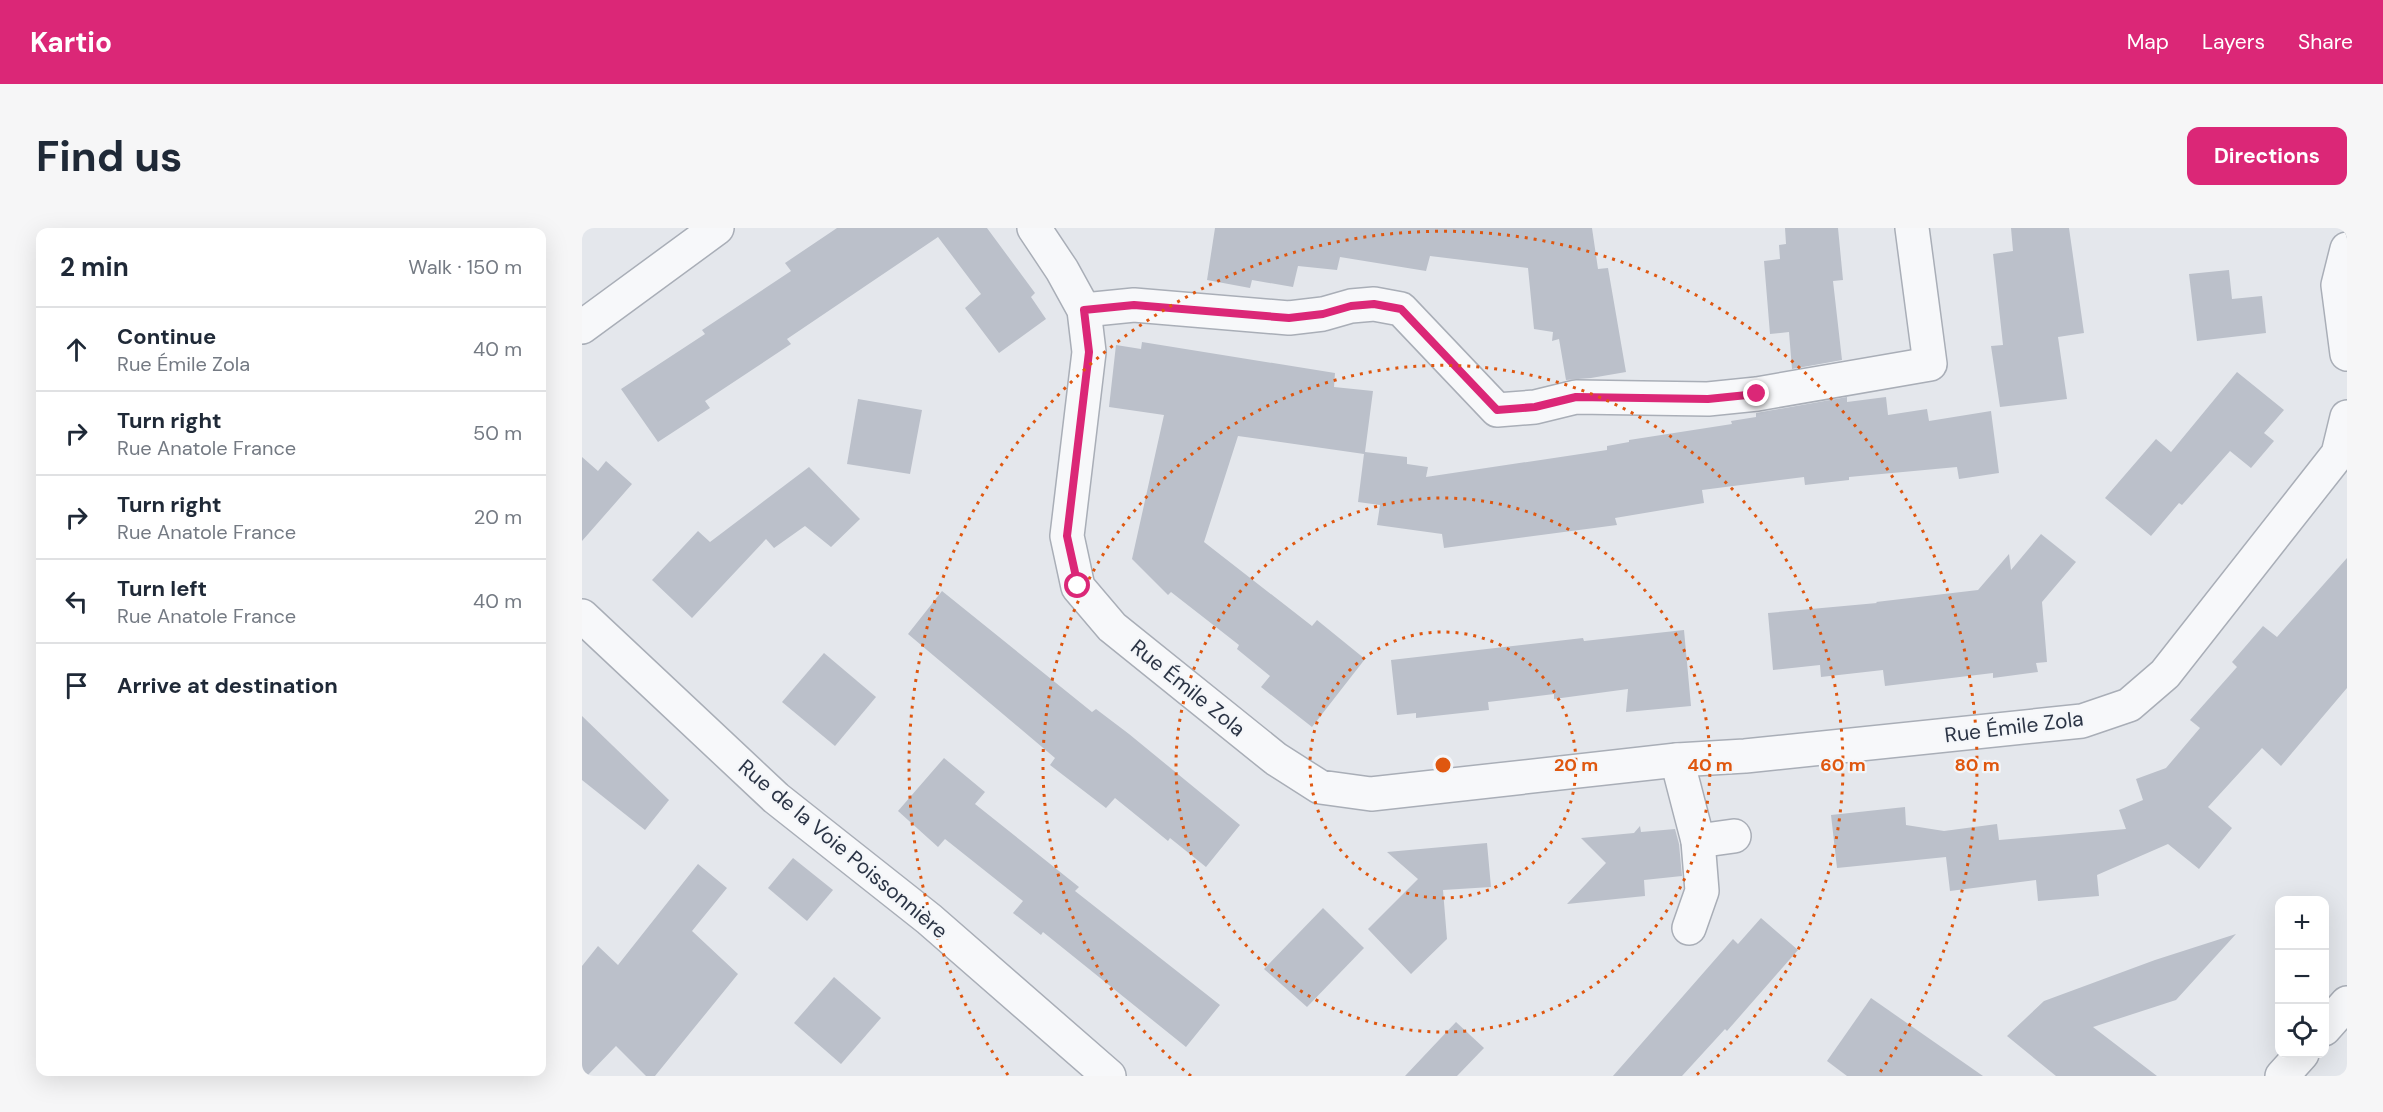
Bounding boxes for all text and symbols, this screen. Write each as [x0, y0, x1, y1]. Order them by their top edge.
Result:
text: Kartio [30, 24, 112, 61]
text: Map [2127, 28, 2169, 56]
text: Layers [2202, 28, 2265, 56]
text: Share [2298, 28, 2353, 56]
button: Directions [2187, 127, 2347, 185]
text: Find us [36, 129, 182, 184]
text: 2 min [60, 250, 129, 284]
text: Walk · 150 m [408, 254, 522, 280]
text: Continue [117, 322, 216, 351]
icon: ahead [60, 333, 93, 366]
text: 40 m [473, 336, 522, 362]
text: Rue Émile Zola [117, 351, 250, 377]
route end [1743, 380, 1769, 406]
text: Turn right [117, 406, 222, 435]
icon: right [60, 417, 93, 450]
text: 50 m [473, 420, 522, 446]
text: Rue Anatole France [117, 435, 296, 461]
text: Turn right [117, 490, 222, 519]
icon: right [60, 501, 93, 534]
text: 20 m [474, 504, 522, 530]
text: Rue Anatole France [117, 519, 296, 545]
route start [1064, 572, 1090, 598]
text: Turn left [117, 574, 207, 603]
icon: left [60, 585, 93, 618]
text: 40 m [473, 588, 522, 614]
text: Rue Anatole France [117, 603, 296, 629]
street label: Rue Émile Zola [1125, 633, 1251, 743]
icon: arrive [60, 669, 93, 702]
text: Arrive at destination [117, 671, 338, 700]
street label: Rue Émile Zola [1943, 705, 2085, 749]
street label: Rue de la Voie Poissonnière [732, 753, 954, 945]
text: 20 m [1554, 753, 1598, 777]
text: 40 m [1687, 753, 1733, 777]
text: 60 m [1820, 753, 1866, 777]
text: 80 m [1954, 753, 2000, 777]
centre of rings [1433, 755, 1453, 775]
map controls [2275, 896, 2329, 1058]
button: + [2275, 896, 2329, 950]
button: − [2275, 950, 2329, 1004]
button: locate [2275, 1004, 2329, 1058]

